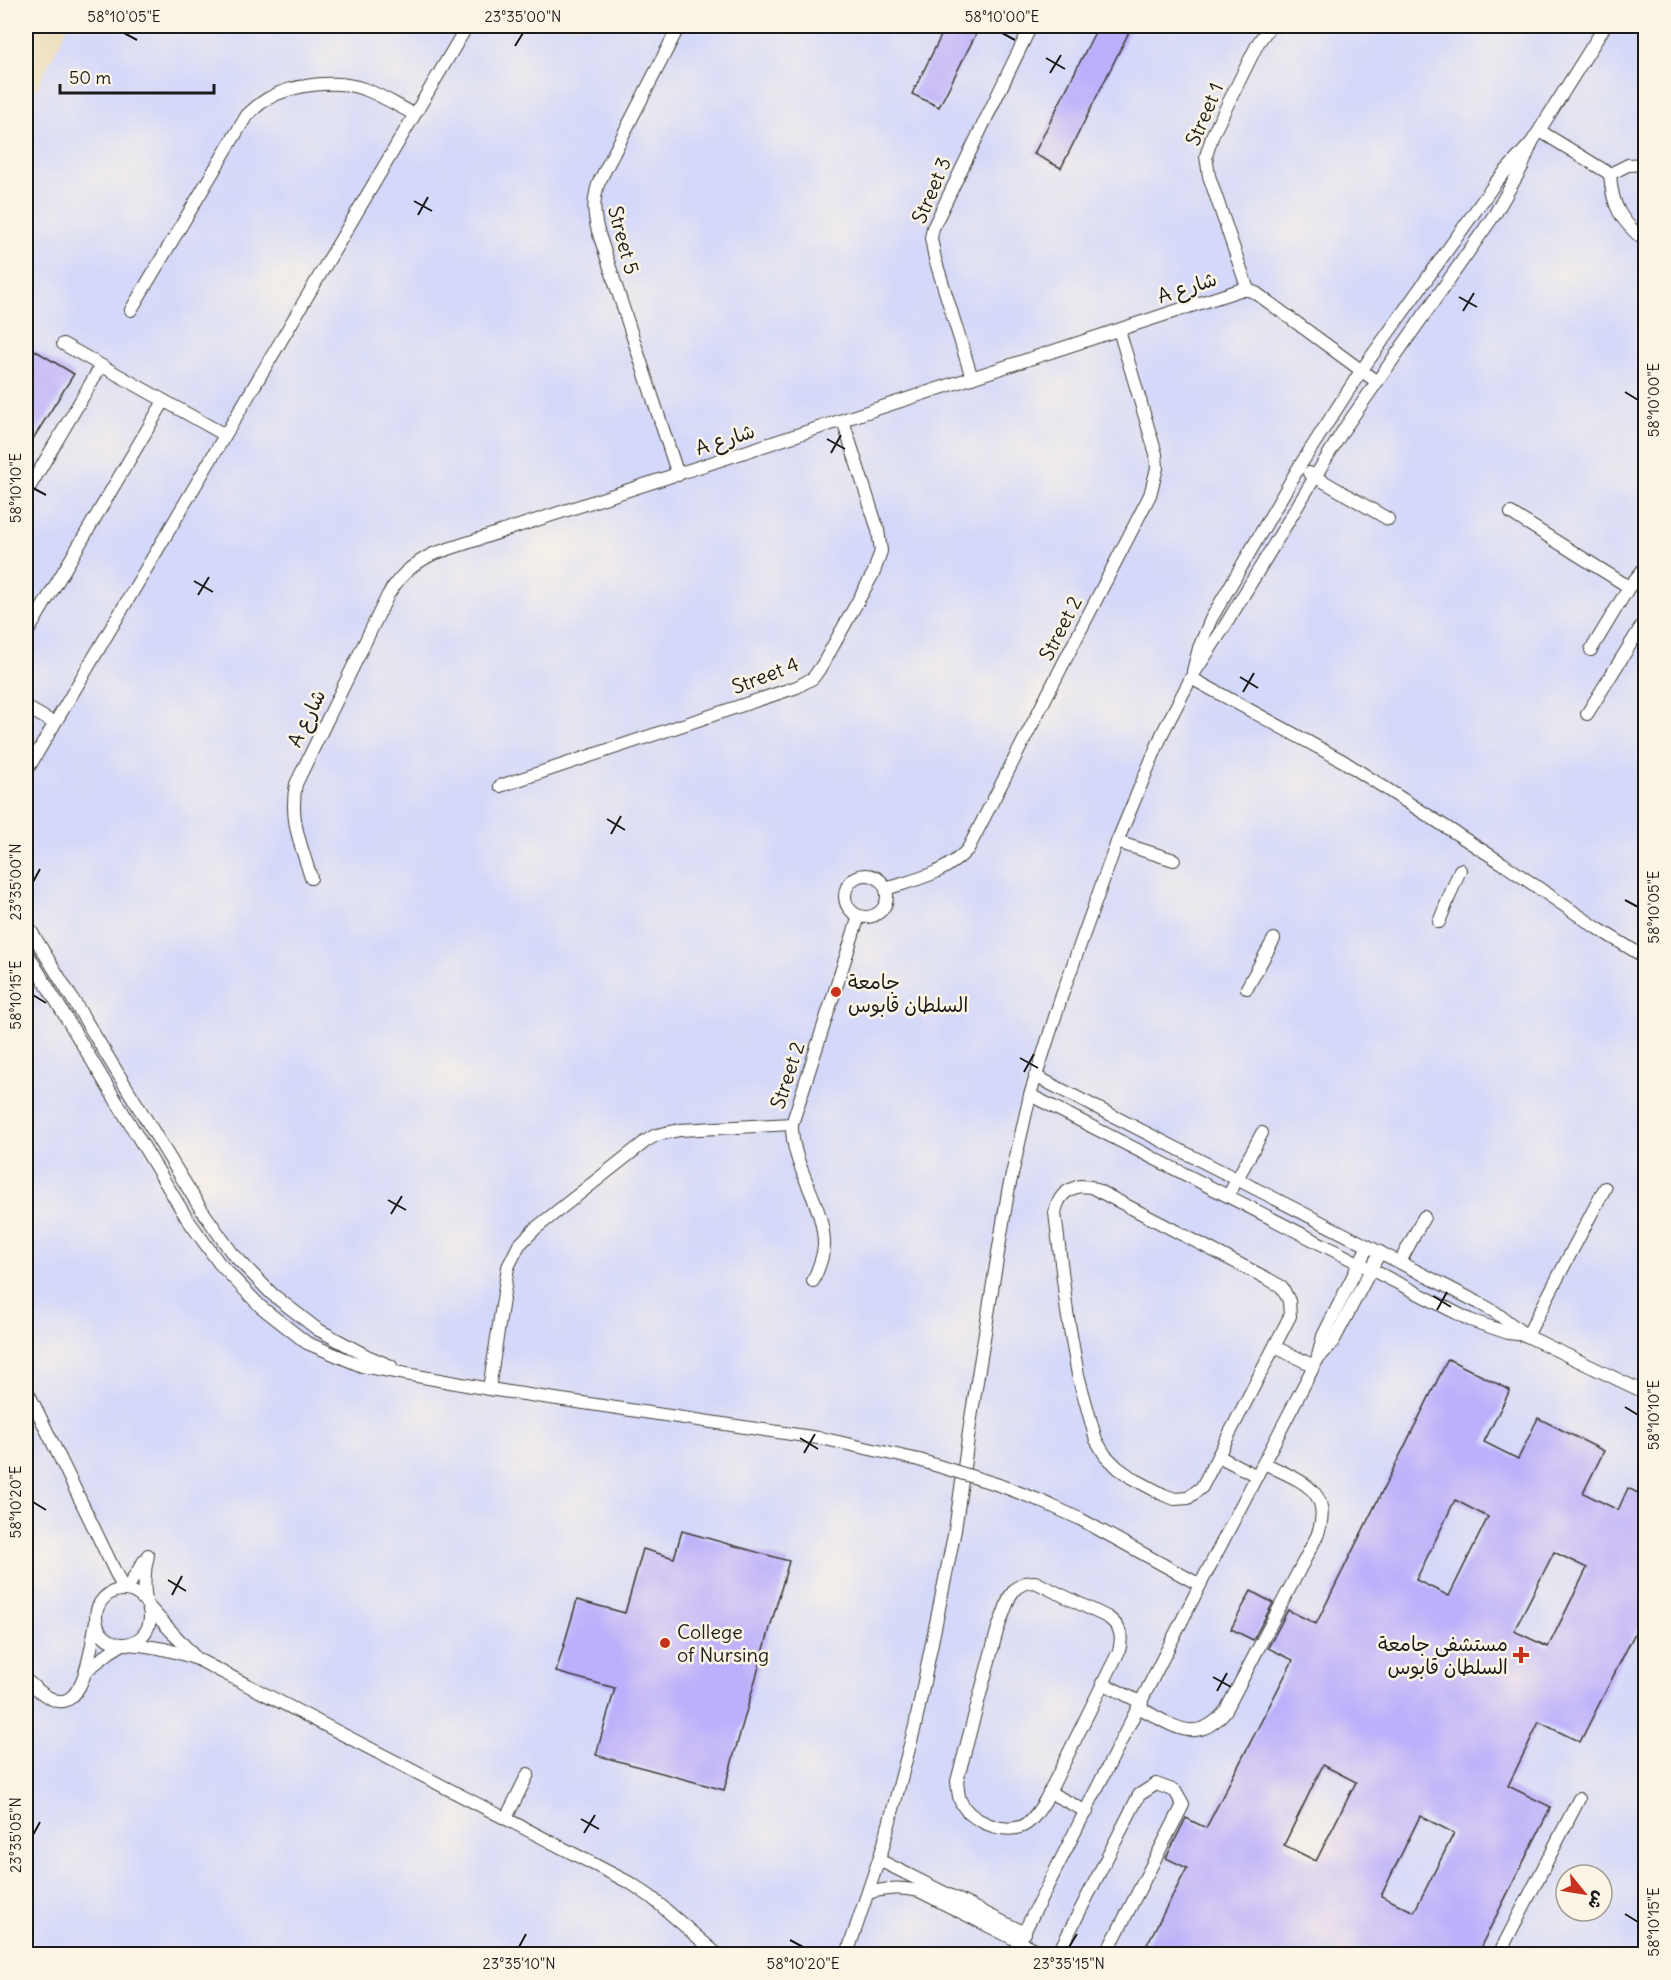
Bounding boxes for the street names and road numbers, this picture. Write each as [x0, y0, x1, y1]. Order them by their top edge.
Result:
street label: Street 1 [1180, 79, 1228, 149]
street label: Street 3 [906, 153, 956, 227]
street label: Street 5 [603, 203, 645, 277]
street label: A شارع [1154, 266, 1220, 310]
street label: A شارع [692, 418, 758, 462]
street label: Street 2 [1033, 592, 1087, 664]
street label: Street 4 [728, 651, 802, 699]
street label: A شارع [281, 685, 332, 752]
street label: Street 2 [764, 1038, 810, 1112]

